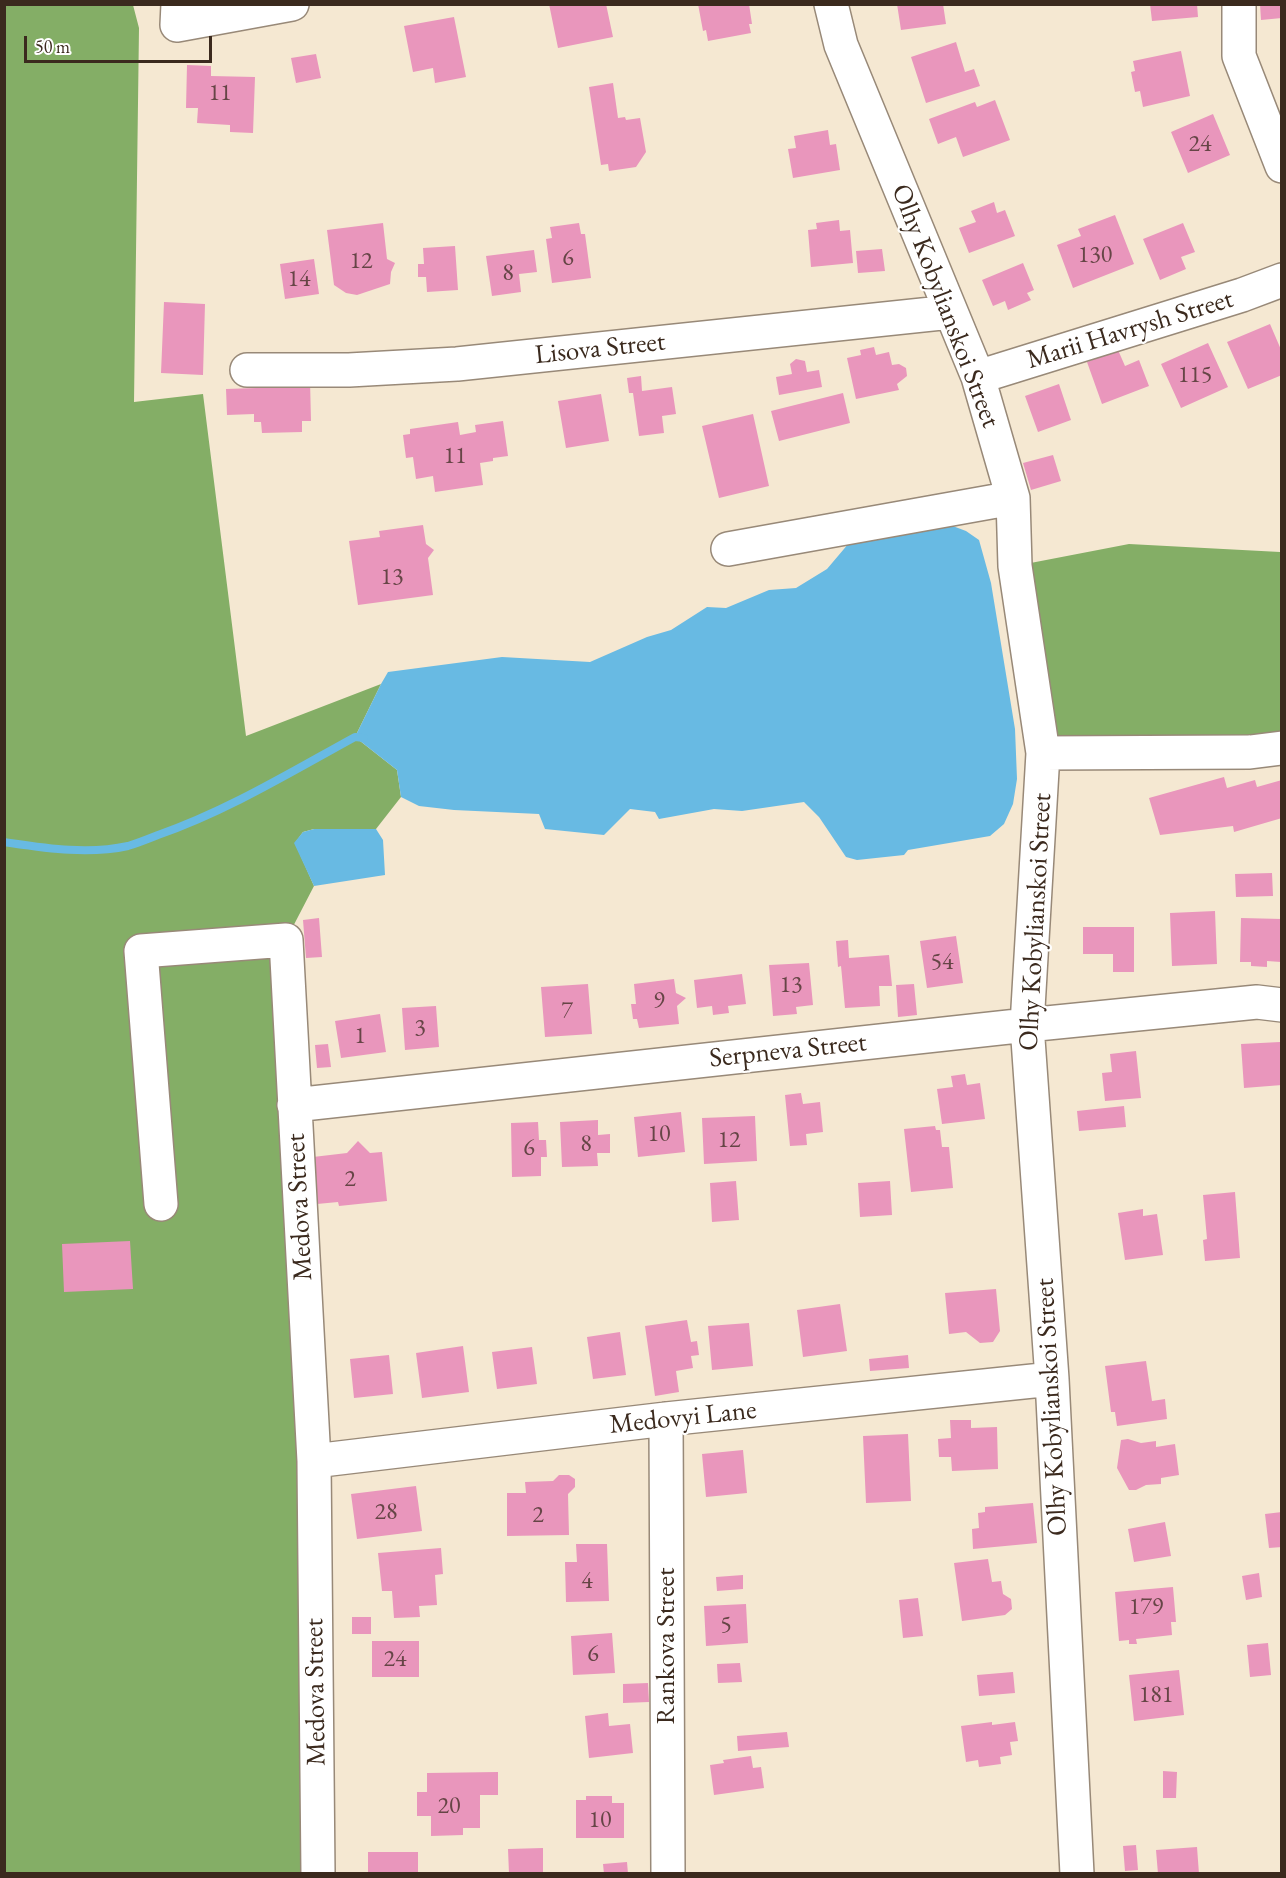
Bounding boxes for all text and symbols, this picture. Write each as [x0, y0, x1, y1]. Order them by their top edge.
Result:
scale bar [27, 24, 214, 62]
text: 50 m [35, 35, 70, 58]
house number: 11 [208, 79, 232, 107]
house number: 24 [1188, 130, 1212, 158]
street label: Olhy Kobylianskoi Street [884, 180, 1006, 432]
house number: 130 [1078, 241, 1112, 269]
house number: 6 [562, 244, 574, 272]
house number: 12 [349, 247, 373, 275]
house number: 8 [502, 259, 514, 287]
house number: 14 [287, 265, 311, 293]
street label: Marii Havrysh Street [1023, 283, 1237, 377]
street label: Lisova Street [533, 326, 667, 372]
house number: 115 [1178, 361, 1212, 389]
house number: 11 [443, 442, 467, 470]
house number: 13 [380, 563, 404, 591]
street label: Olhy Kobylianskoi Street [1013, 792, 1059, 1052]
house number: 54 [930, 948, 954, 976]
house number: 13 [779, 971, 803, 999]
house number: 9 [653, 987, 665, 1015]
house number: 7 [561, 997, 573, 1025]
house number: 3 [414, 1014, 426, 1042]
house number: 1 [354, 1022, 366, 1050]
street label: Serpneva Street [708, 1027, 868, 1075]
house number: 10 [647, 1120, 671, 1148]
house number: 12 [717, 1126, 741, 1154]
house number: 8 [580, 1130, 592, 1158]
street label: Medova Street [280, 1132, 320, 1282]
house number: 6 [523, 1134, 535, 1162]
house number: 2 [344, 1165, 356, 1193]
street label: Olhy Kobylianskoi Street [1029, 1277, 1075, 1537]
street label: Medovyi Lane [608, 1394, 758, 1442]
house number: 28 [374, 1498, 398, 1526]
house number: 2 [532, 1501, 544, 1529]
house number: 4 [581, 1567, 593, 1595]
street label: Rankova Street [651, 1568, 683, 1724]
house number: 179 [1129, 1593, 1163, 1621]
house number: 5 [720, 1611, 732, 1639]
street label: Medova Street [299, 1618, 333, 1766]
house number: 6 [587, 1640, 599, 1668]
house number: 24 [383, 1645, 407, 1673]
house number: 181 [1139, 1681, 1173, 1709]
house number: 20 [437, 1792, 461, 1820]
house number: 10 [588, 1806, 612, 1834]

